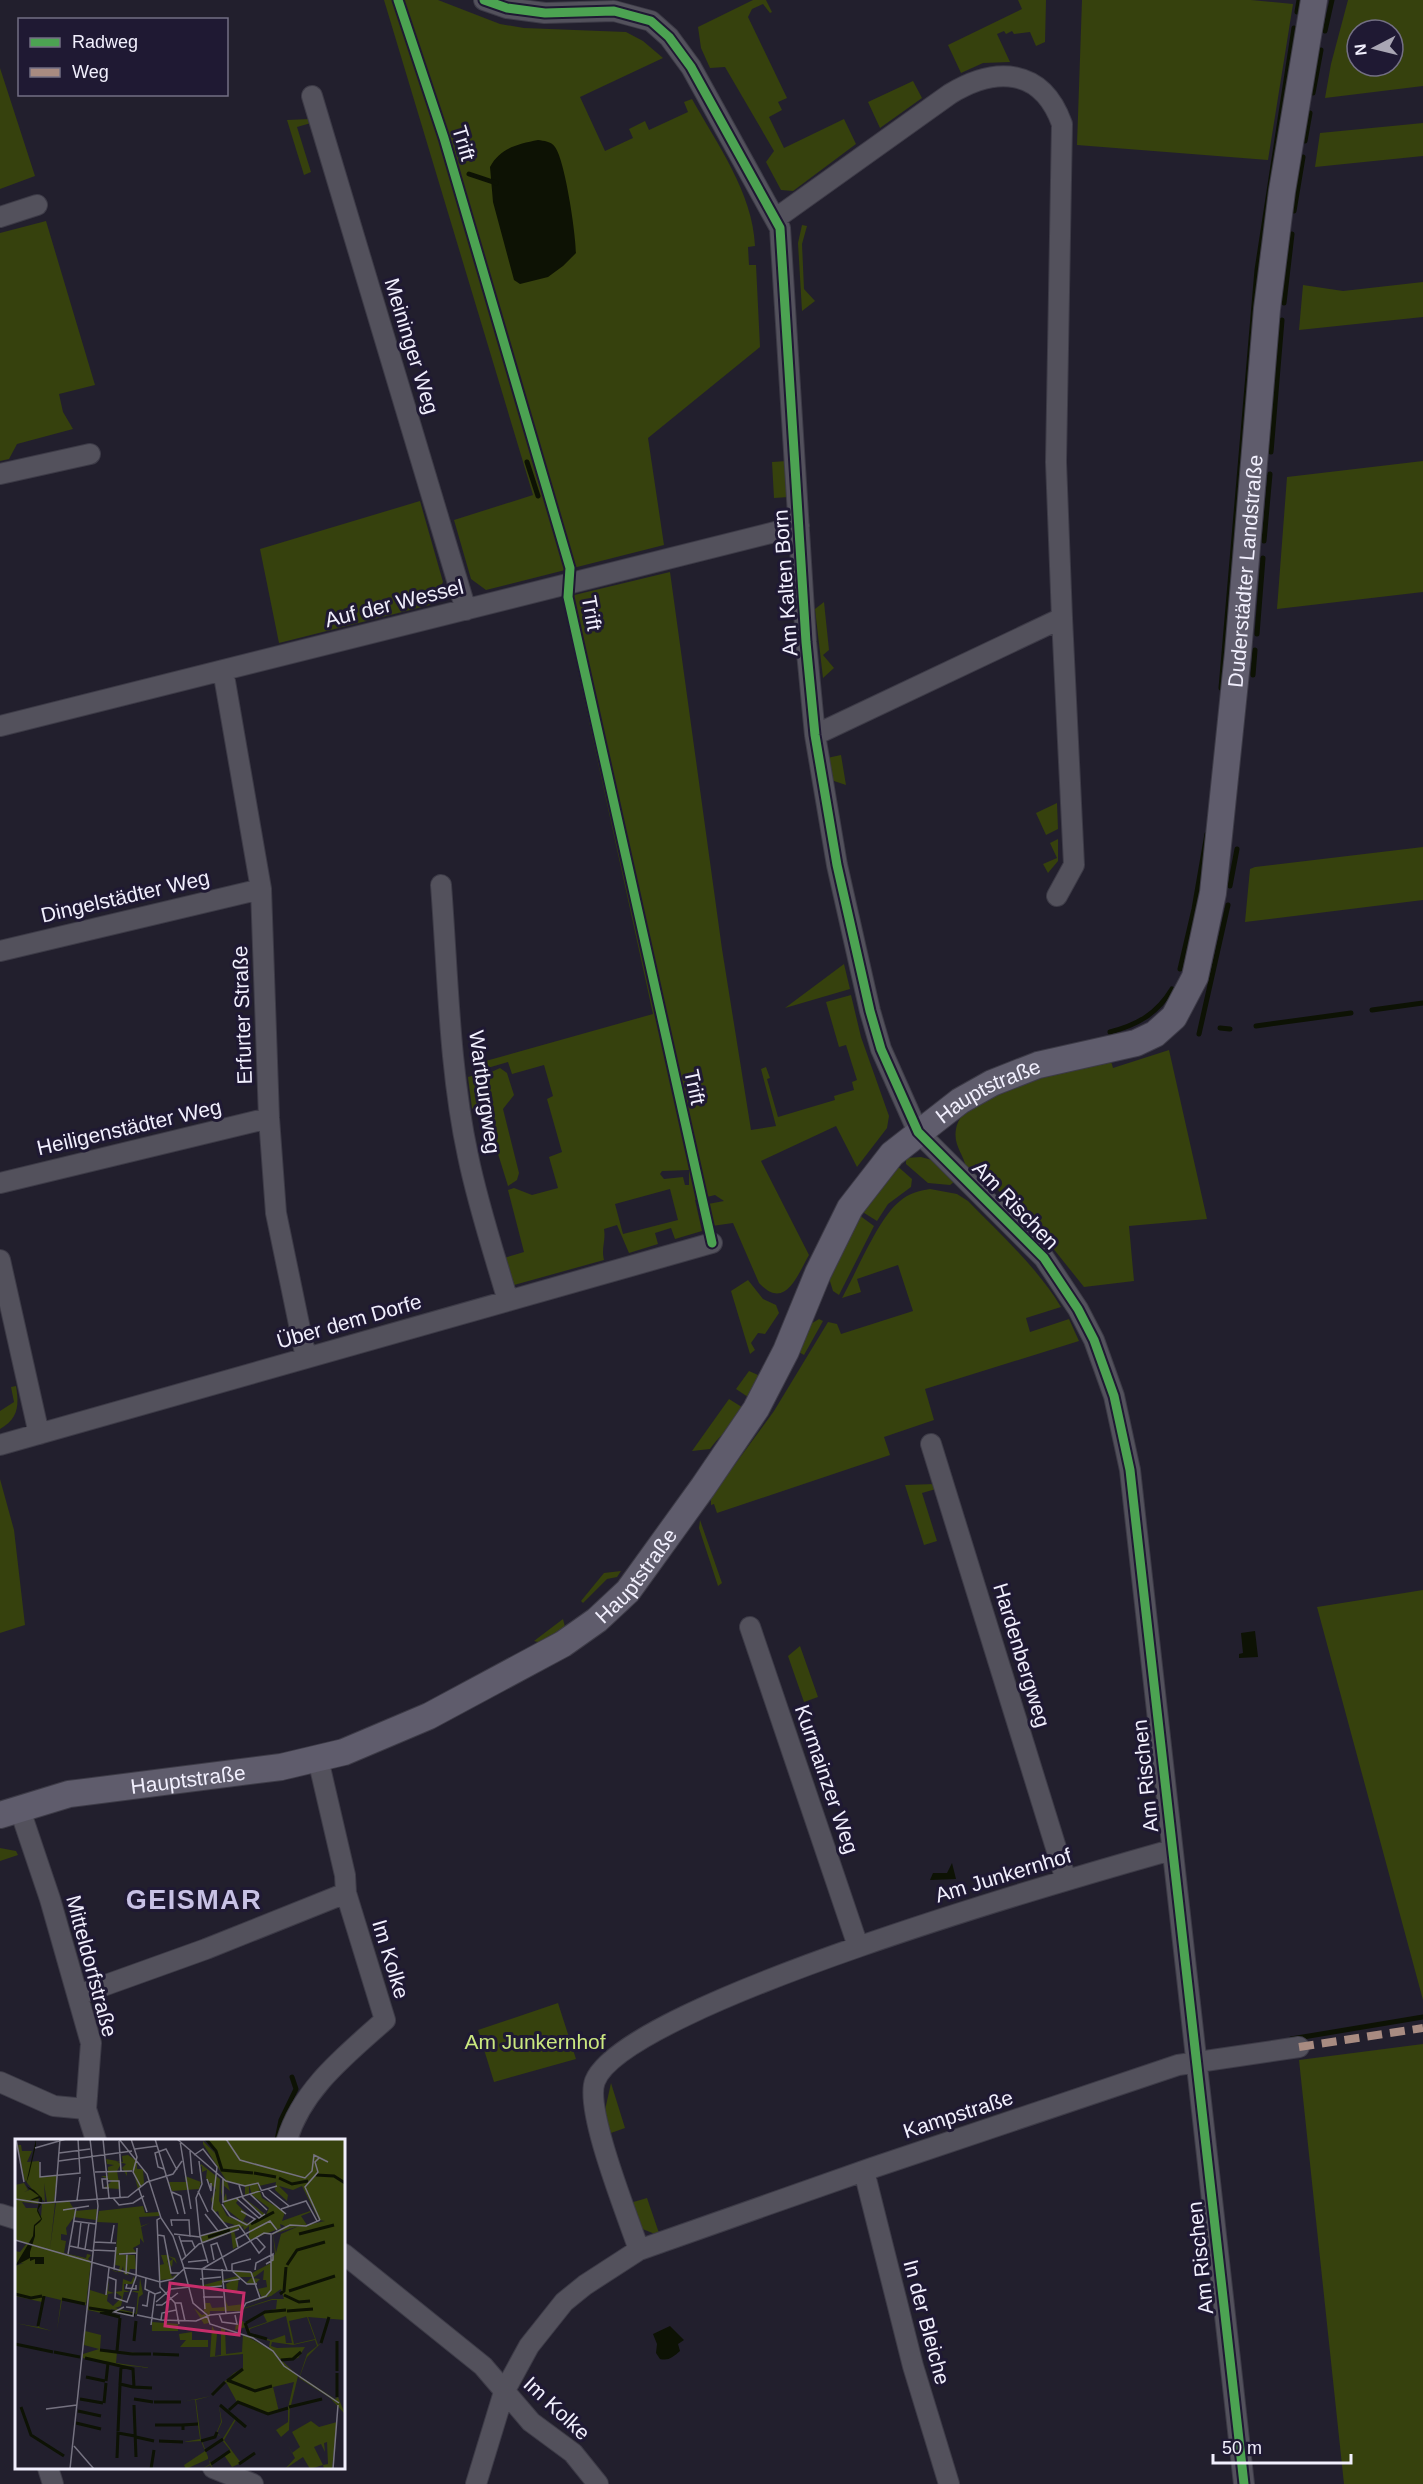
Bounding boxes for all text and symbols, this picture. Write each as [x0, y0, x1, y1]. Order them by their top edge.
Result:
legend [18, 18, 228, 96]
north arrow [1345, 18, 1405, 78]
text: Radweg [72, 32, 138, 52]
text: N [1351, 43, 1370, 57]
text: Weg [72, 62, 109, 82]
street label: Trift [448, 123, 480, 163]
street label: Meininger Weg [380, 275, 444, 417]
street label: Duderstädter Landstraße [1223, 454, 1266, 689]
street label: Am Kalten Born [768, 509, 802, 657]
street label: Auf der Wessel [322, 575, 466, 631]
street label: Trift [578, 594, 606, 633]
street label: Dingelstädter Weg [38, 865, 212, 927]
street label: Erfurter Straße [228, 945, 256, 1085]
street label: Wartburgweg [465, 1029, 505, 1155]
street label: Hauptstraße [931, 1054, 1043, 1127]
street label: Trift [680, 1067, 710, 1107]
street label: Heiligenstädter Weg [34, 1095, 224, 1159]
street label: Am Rischen [968, 1156, 1064, 1254]
street label: Über dem Dorfe [274, 1289, 424, 1353]
street label: Hauptstraße [590, 1524, 681, 1627]
street label: Hardenbergweg [989, 1580, 1055, 1730]
street label: Kurmainzer Weg [791, 1701, 863, 1857]
street label: Am Rischen [1128, 1719, 1162, 1833]
street label: Hauptstraße [129, 1760, 247, 1798]
street label: Am Junkernhof [932, 1843, 1074, 1907]
district label: GEISMAR [126, 1885, 262, 1915]
street label: Mitteldorfstraße [62, 1893, 122, 2039]
street label: Im Kolke [368, 1917, 414, 2001]
park label: Am Junkernhof [464, 2030, 606, 2053]
street label: Kampstraße [900, 2085, 1016, 2143]
inset map [15, 2139, 345, 2469]
street label: Am Rischen [1183, 2201, 1217, 2315]
street label: In der Bleiche [899, 2257, 955, 2387]
street label: Im Kolke [519, 2372, 595, 2444]
scale bar [1213, 2427, 1351, 2465]
text: 50 m [1222, 2438, 1262, 2458]

